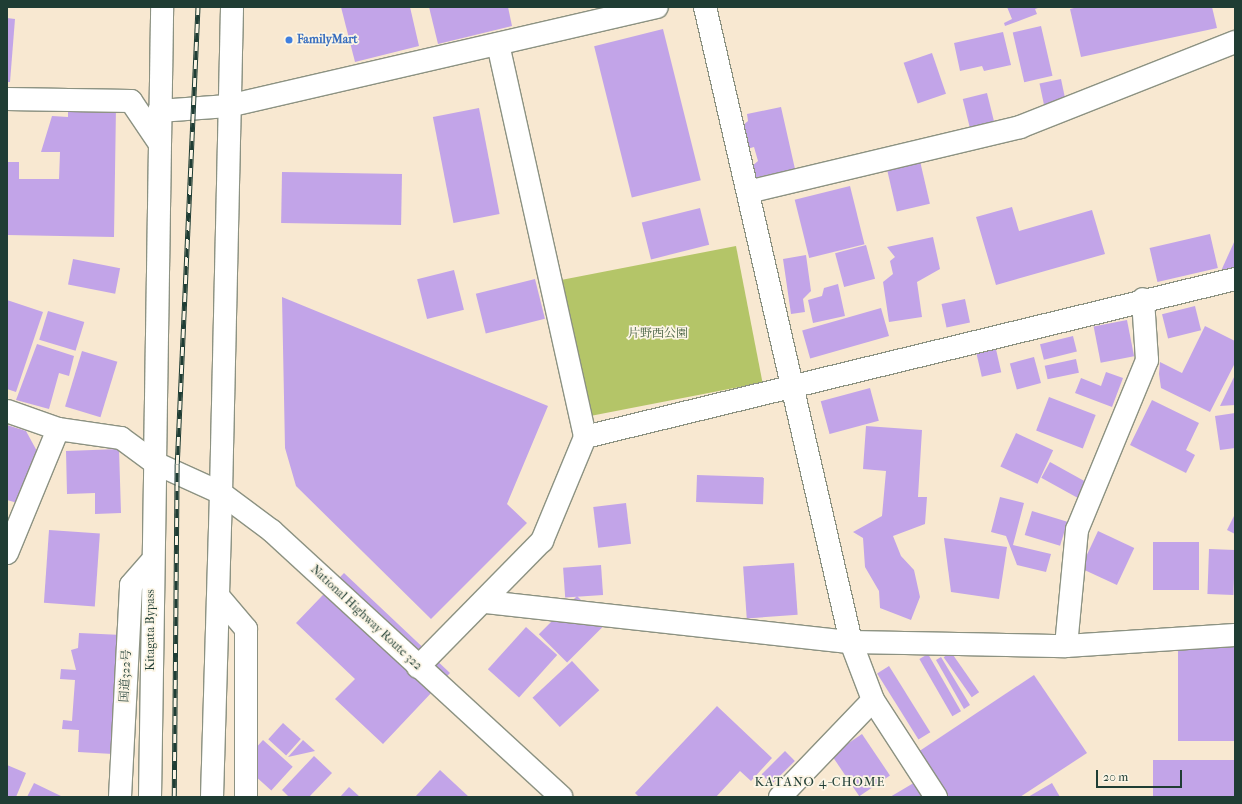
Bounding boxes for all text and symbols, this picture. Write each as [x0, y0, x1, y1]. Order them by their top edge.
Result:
place label: FamilyMart [297, 33, 358, 47]
marker: FamilyMart [284, 35, 294, 45]
park label: 片野西公園 [628, 327, 688, 341]
street label: National Highway Route 322 [307, 563, 425, 673]
street label: Kitagata Bypass [144, 589, 158, 671]
street label: 国道322号 [117, 649, 135, 703]
scale bar [1098, 762, 1184, 788]
text: 20 m [1103, 770, 1128, 784]
district label: KATANO 4-CHOME [754, 774, 886, 790]

